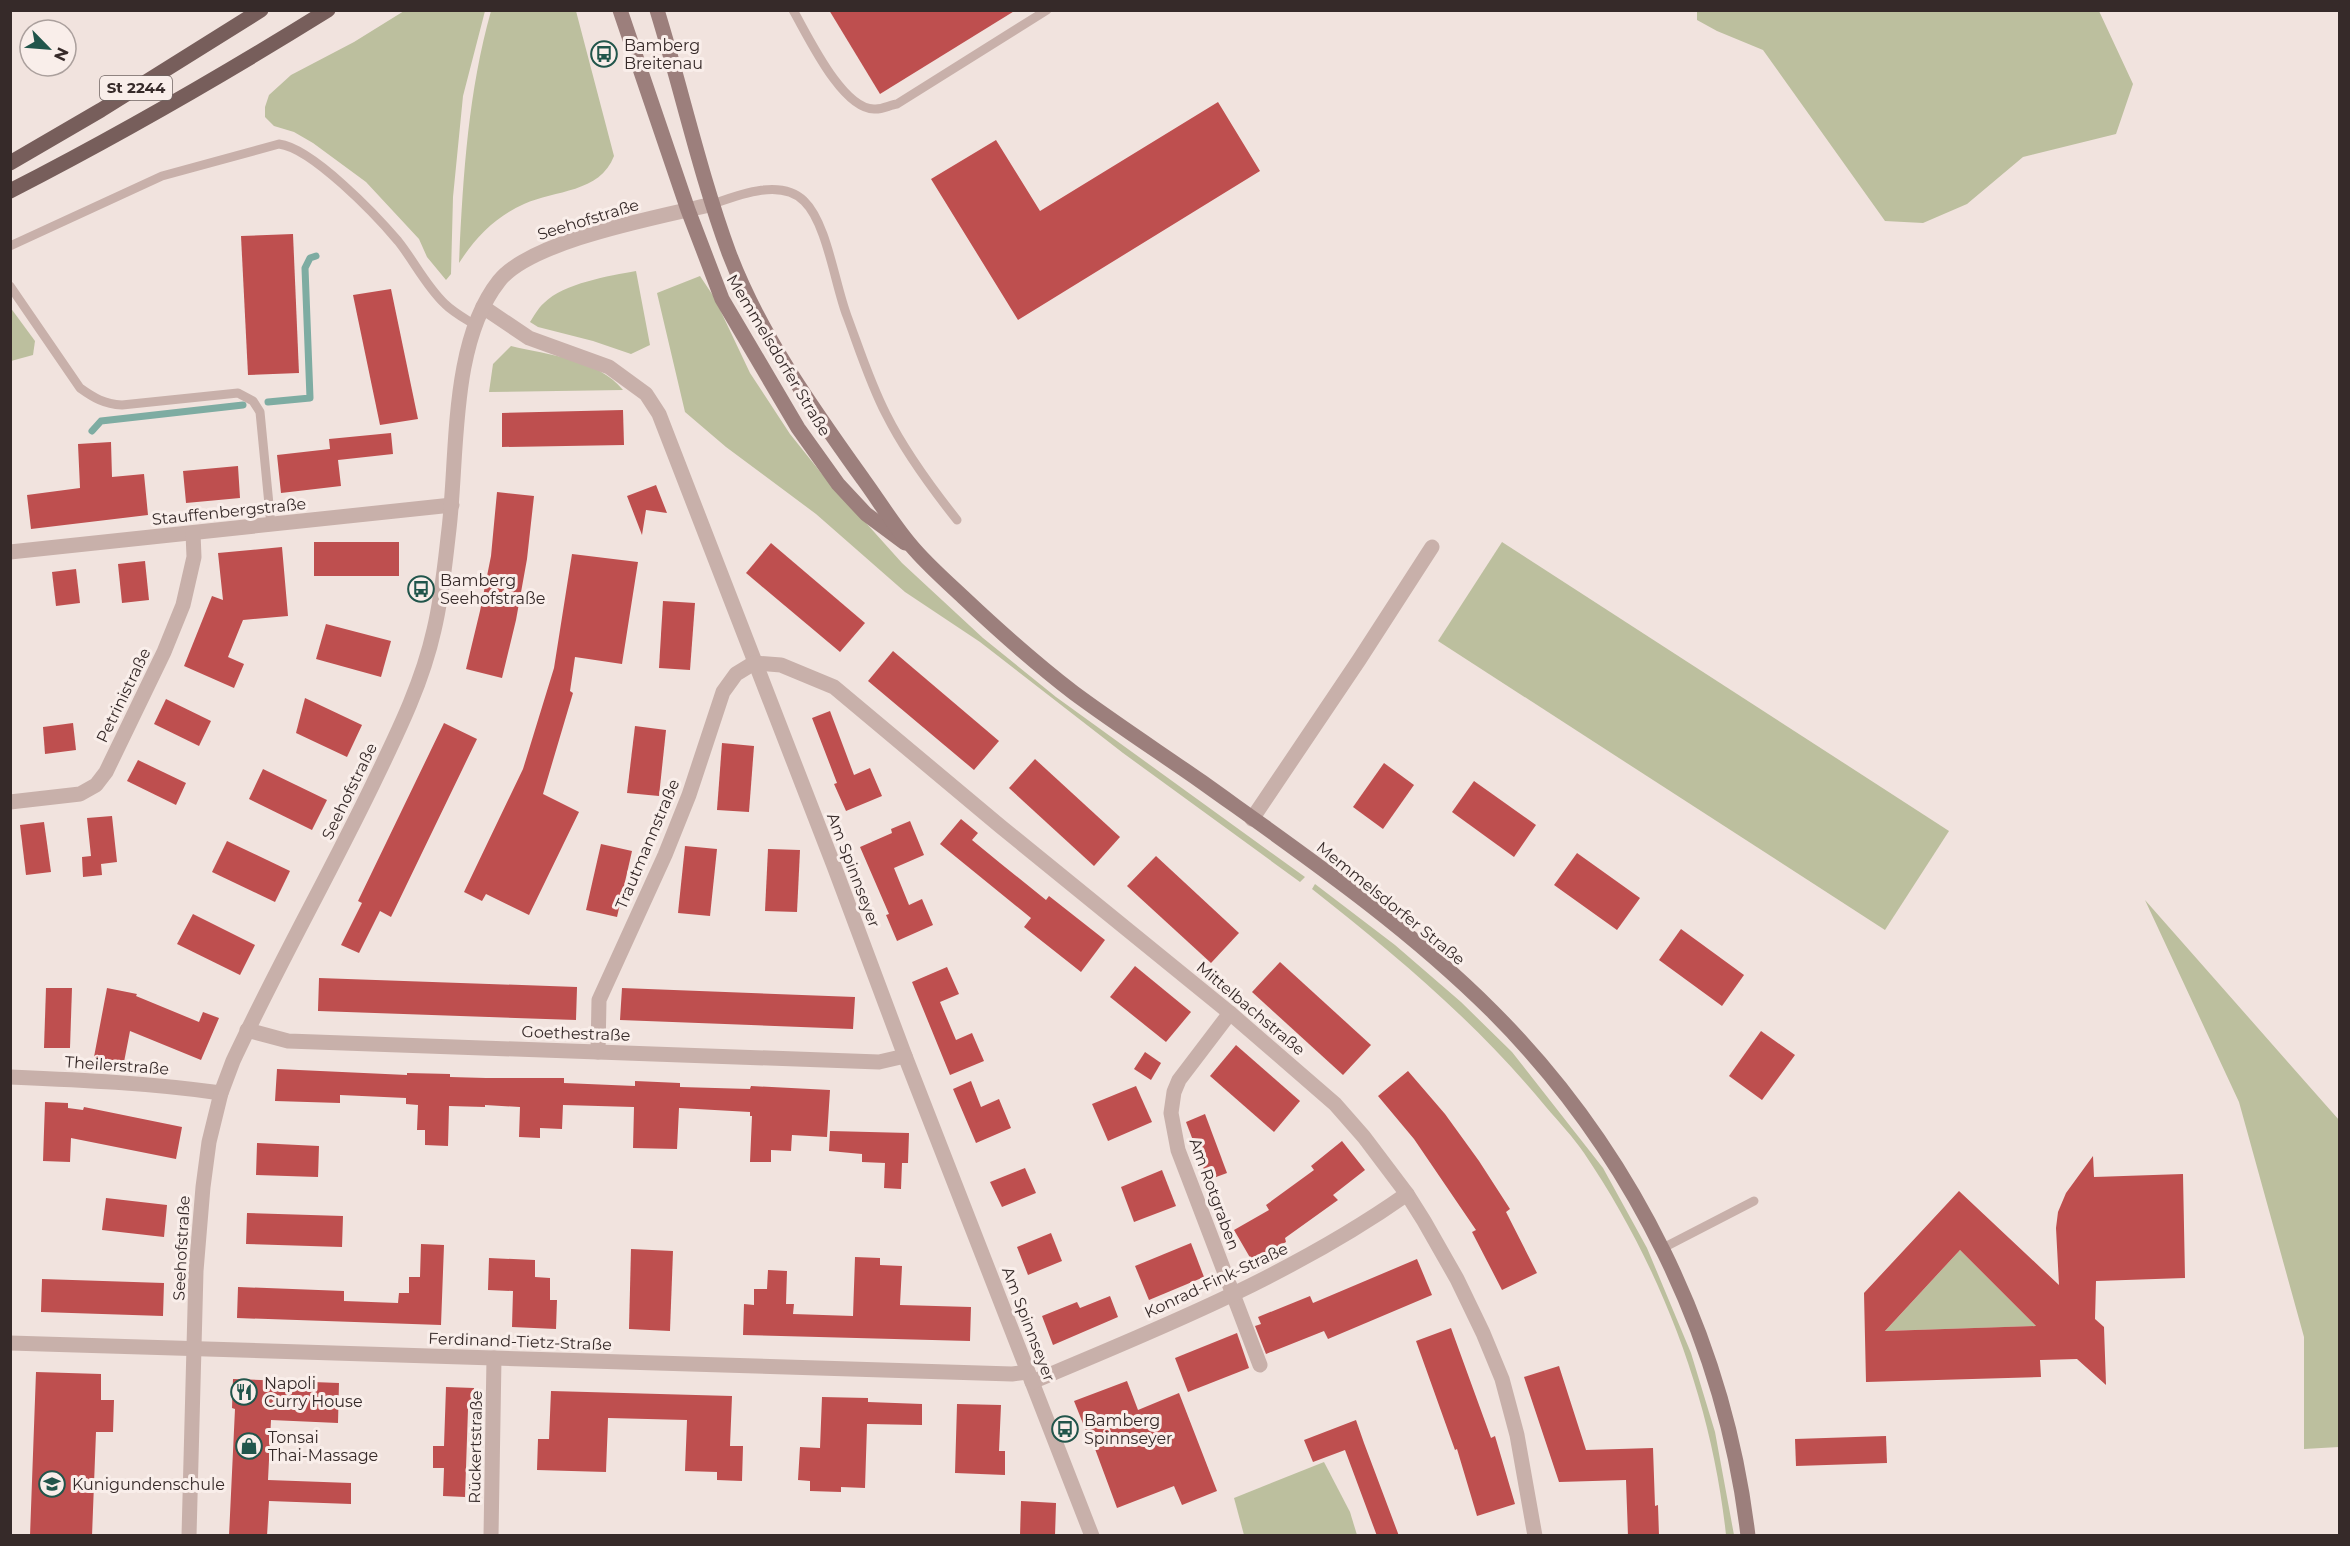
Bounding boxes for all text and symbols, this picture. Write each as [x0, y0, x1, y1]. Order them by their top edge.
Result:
north arrow [18, 18, 78, 78]
place label: Bamberg Breitenau [624, 36, 703, 73]
bus stop icon: Bamberg Breitenau [589, 39, 619, 69]
text: N [50, 44, 72, 64]
road number: St 2244 [100, 76, 172, 100]
street label: Seehofstraße [535, 195, 641, 244]
street label: Memmelsdorfer Straße [723, 271, 834, 440]
street label: Stauffenbergstraße [151, 494, 307, 529]
place label: Bamberg Seehofstraße [440, 571, 545, 608]
bus stop icon: Bamberg Seehofstraße [406, 574, 436, 604]
street label: Petrinistraße [92, 645, 155, 746]
street label: Seehofstraße [318, 740, 381, 843]
street label: Trautmannstraße [611, 776, 683, 912]
street label: Am Spinnseyer [823, 810, 884, 930]
street label: Memmelsdorfer Straße [1313, 838, 1469, 969]
street label: Mittelbachstraße [1193, 957, 1309, 1059]
street label: Goethestraße [521, 1022, 631, 1045]
street label: Theilerstraße [64, 1052, 170, 1079]
street label: Am Rotgraben [1185, 1136, 1244, 1253]
street label: Seehofstraße [169, 1195, 194, 1301]
street label: Konrad-Fink-Straße [1141, 1239, 1291, 1322]
street label: Am Spinnseyer [998, 1264, 1059, 1384]
street label: Ferdinand-Tietz-Straße [428, 1329, 612, 1354]
place label: Napoli Curry House [264, 1374, 363, 1411]
restaurant icon: Napoli Curry House [229, 1377, 259, 1407]
street label: Rückertstraße [465, 1390, 486, 1504]
place label: Bamberg Spinnseyer [1084, 1411, 1173, 1448]
bus stop icon: Bamberg Spinnseyer [1050, 1414, 1080, 1444]
place label: Tonsai Thai-Massage [268, 1428, 378, 1465]
shop icon: Tonsai Thai-Massage [234, 1431, 264, 1461]
school or university icon: Kunigundenschule [37, 1469, 67, 1499]
place label: Kunigundenschule [72, 1475, 225, 1494]

